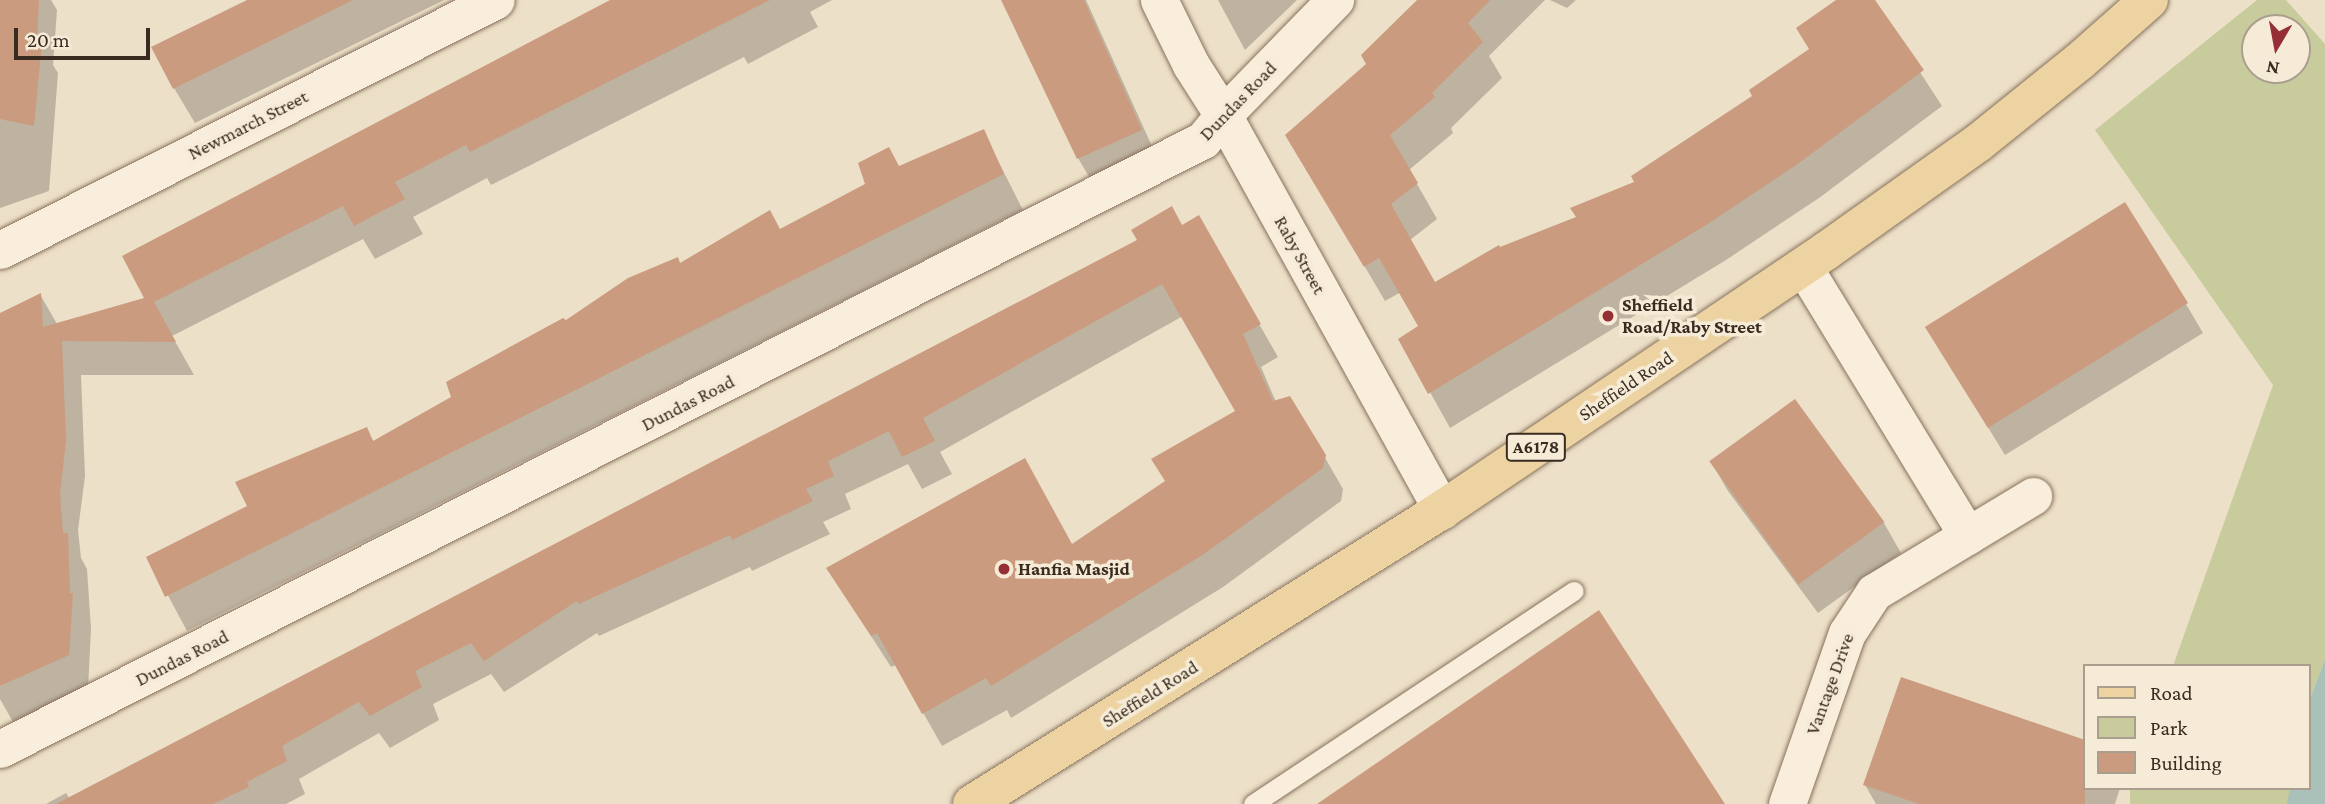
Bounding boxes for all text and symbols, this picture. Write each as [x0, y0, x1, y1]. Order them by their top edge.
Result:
scale bar [18, 14, 154, 58]
north arrow [2241, 14, 2311, 84]
text: 20 m [27, 28, 70, 52]
street label: Dundas Road [1195, 57, 1281, 145]
text: N [2264, 57, 2281, 80]
street label: Newmarch Street [184, 85, 312, 165]
street label: Raby Street [1269, 212, 1331, 298]
place label: Sheffield Road/Raby Street [1622, 294, 1762, 338]
marker: Sheffield Road/Raby Street [1600, 308, 1616, 324]
street label: Sheffield Road [1575, 346, 1677, 426]
street label: Dundas Road [638, 370, 738, 436]
road number: A6178 [1504, 432, 1568, 462]
place label: Hanfia Masjid [1018, 558, 1130, 580]
marker: Hanfia Masjid [996, 561, 1012, 577]
street label: Dundas Road [132, 625, 232, 691]
street label: Vantage Drive [1801, 630, 1859, 738]
street label: Sheffield Road [1098, 656, 1202, 732]
legend [2084, 664, 2311, 790]
text: Road [2150, 681, 2193, 705]
text: Park [2150, 716, 2187, 740]
text: Building [2150, 751, 2222, 775]

